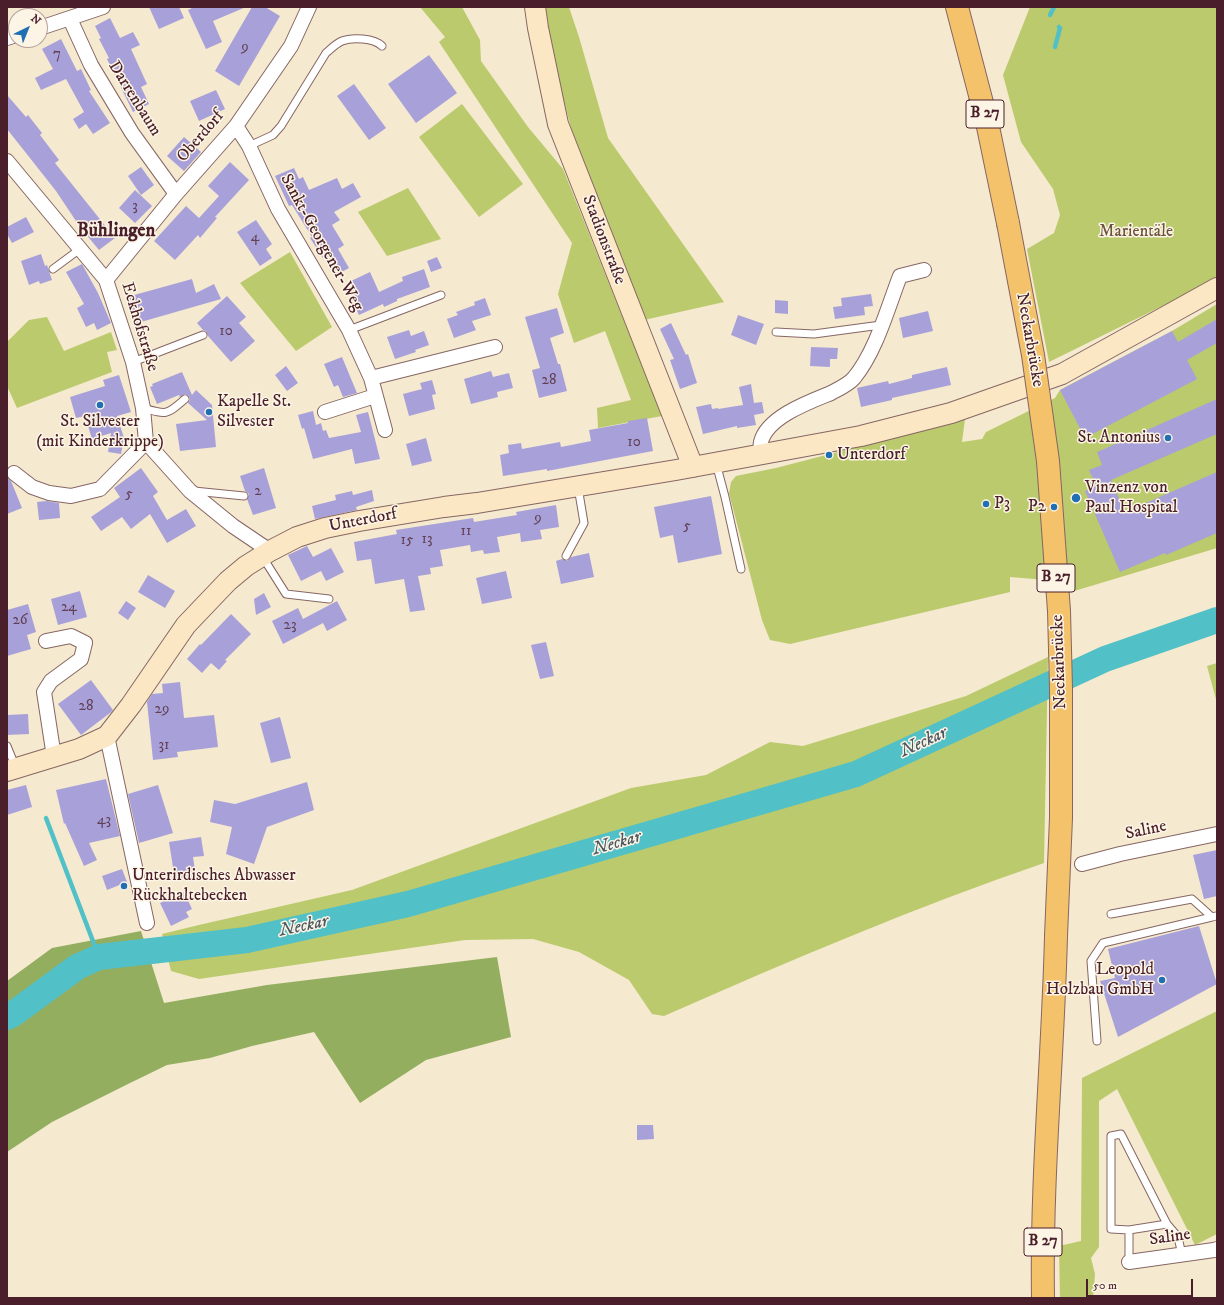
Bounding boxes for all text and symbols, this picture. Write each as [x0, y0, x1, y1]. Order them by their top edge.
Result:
north arrow [8, 8, 48, 48]
text: N [27, 12, 44, 28]
house number: 9 [241, 39, 249, 57]
house number: 7 [53, 46, 61, 64]
street label: Darrenbaum [103, 58, 165, 140]
road number: B 27 [966, 100, 1004, 128]
street label: Oberdorf [173, 107, 229, 167]
street label: Sankt-Georgener-Weg [275, 171, 367, 315]
street label: Stadionstraße [577, 193, 629, 287]
house number: 3 [132, 198, 138, 216]
district label: Bühlingen [77, 221, 155, 243]
park label: Marientäle [1099, 222, 1173, 242]
house number: 4 [251, 229, 259, 247]
street label: Eckhofstraße [116, 280, 162, 374]
street label: Neckarbrücke [1011, 291, 1047, 389]
house number: 10 [219, 323, 233, 341]
house number: 28 [542, 372, 556, 390]
place label: Kapelle St. Silvester [217, 392, 291, 432]
marker: St. Silvester (mit Kinderkrippe) [95, 400, 105, 410]
marker: Kapelle St. Silvester [204, 407, 214, 417]
place label: St. Silvester (mit Kinderkrippe) [36, 412, 164, 452]
place label: St. Antonius [1078, 428, 1160, 448]
marker: St. Antonius [1163, 433, 1173, 443]
house number: 10 [627, 434, 641, 452]
place label: Unterdorf [837, 445, 906, 465]
marker: Unterdorf [824, 450, 834, 460]
place label: Vinzenz von Paul Hospital [1085, 478, 1178, 518]
house number: 2 [254, 483, 262, 501]
house number: 5 [125, 486, 133, 504]
marker: Vinzenz von Paul Hospital [1070, 492, 1082, 504]
place label: P3 [994, 494, 1010, 514]
place label: P2 [1028, 497, 1046, 517]
marker: P3 [981, 499, 991, 509]
marker: P2 [1049, 502, 1059, 512]
street label: Unterdorf [327, 504, 399, 538]
house number: 9 [534, 510, 542, 528]
house number: 5 [683, 518, 691, 536]
house number: 11 [460, 523, 472, 541]
house number: 13 [421, 531, 433, 549]
house number: 15 [401, 532, 413, 550]
road number: B 27 [1037, 564, 1075, 592]
house number: 24 [61, 599, 77, 617]
house number: 26 [12, 612, 28, 630]
street label: Neckarbrücke [1048, 614, 1072, 710]
house number: 23 [284, 617, 296, 635]
house number: 28 [79, 698, 93, 716]
house number: 29 [155, 701, 169, 719]
water label: Neckar [897, 723, 951, 763]
house number: 31 [158, 737, 170, 755]
house number: 43 [97, 812, 111, 830]
street label: Saline [1124, 817, 1168, 845]
water label: Neckar [590, 827, 644, 861]
place label: Unterirdisches Abwasser Rückhaltebecken [132, 866, 296, 906]
marker: Unterirdisches Abwasser Rückhaltebecken [119, 881, 129, 891]
water label: Neckar [278, 911, 330, 943]
place label: Leopold Holzbau GmbH [1046, 960, 1154, 1000]
marker: Leopold Holzbau GmbH [1157, 975, 1167, 985]
street label: Saline [1148, 1225, 1192, 1251]
road number: B 27 [1024, 1228, 1062, 1256]
scale bar [1088, 1271, 1195, 1297]
text: 50 m [1093, 1278, 1117, 1293]

